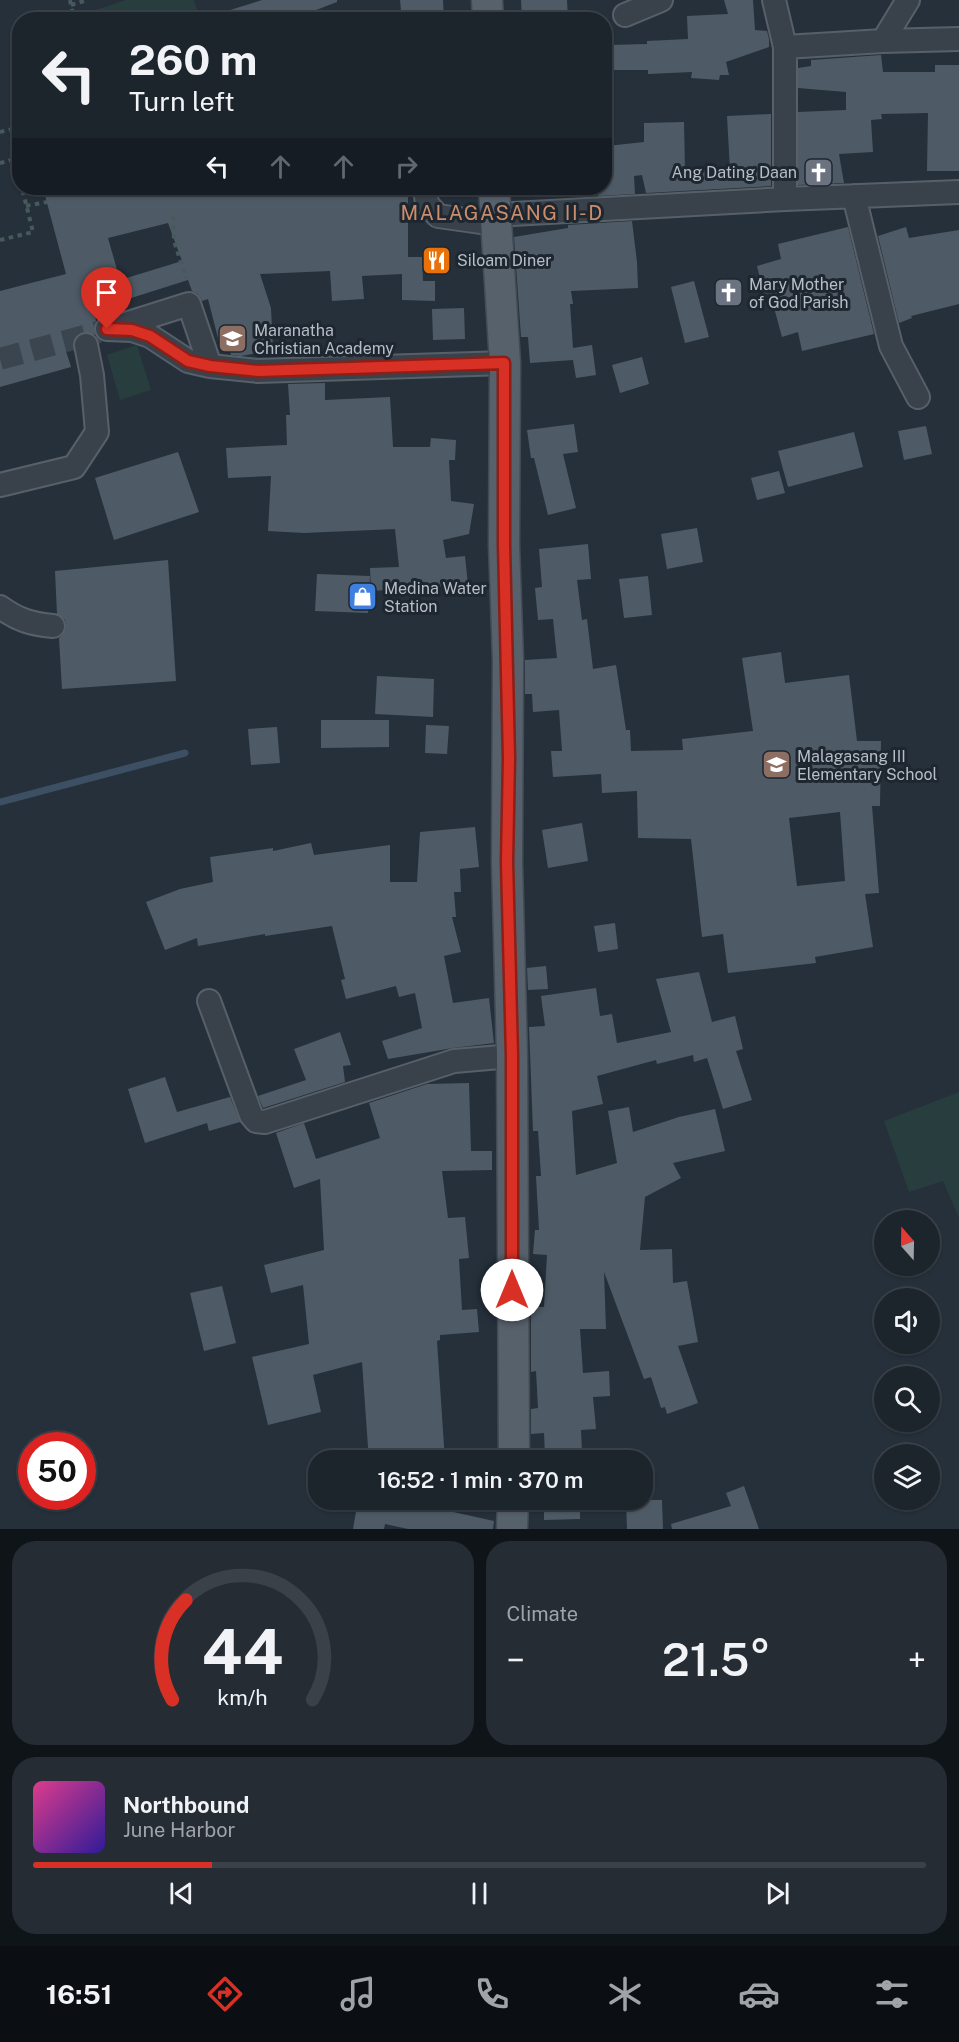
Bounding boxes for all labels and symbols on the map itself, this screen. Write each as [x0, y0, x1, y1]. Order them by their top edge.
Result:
church icon: Ang Dating Daan [802, 156, 834, 188]
place label: Ang Dating Daan [672, 163, 797, 182]
district label: MALAGASANG II-D [401, 201, 604, 225]
restaurant icon: Siloam Diner [420, 244, 452, 276]
place label: Siloam Diner [457, 251, 551, 270]
pin [81, 267, 132, 329]
place label: Mary Mother of God Parish [749, 275, 849, 312]
church icon: Mary Mother of God Parish [712, 277, 744, 309]
place label: Maranatha Christian Academy [254, 321, 394, 358]
school or university icon: Maranatha Christian Academy [217, 323, 249, 355]
place label: Medina Water Station [384, 579, 487, 616]
shop icon: Medina Water Station [347, 581, 379, 613]
place label: Malagasang III Elementary School [797, 747, 938, 784]
school or university icon: Malagasang III Elementary School [760, 749, 792, 781]
north arrow [874, 1210, 940, 1276]
position arrow [480, 1258, 544, 1322]
speed limit sign: 50 [18, 1432, 96, 1510]

